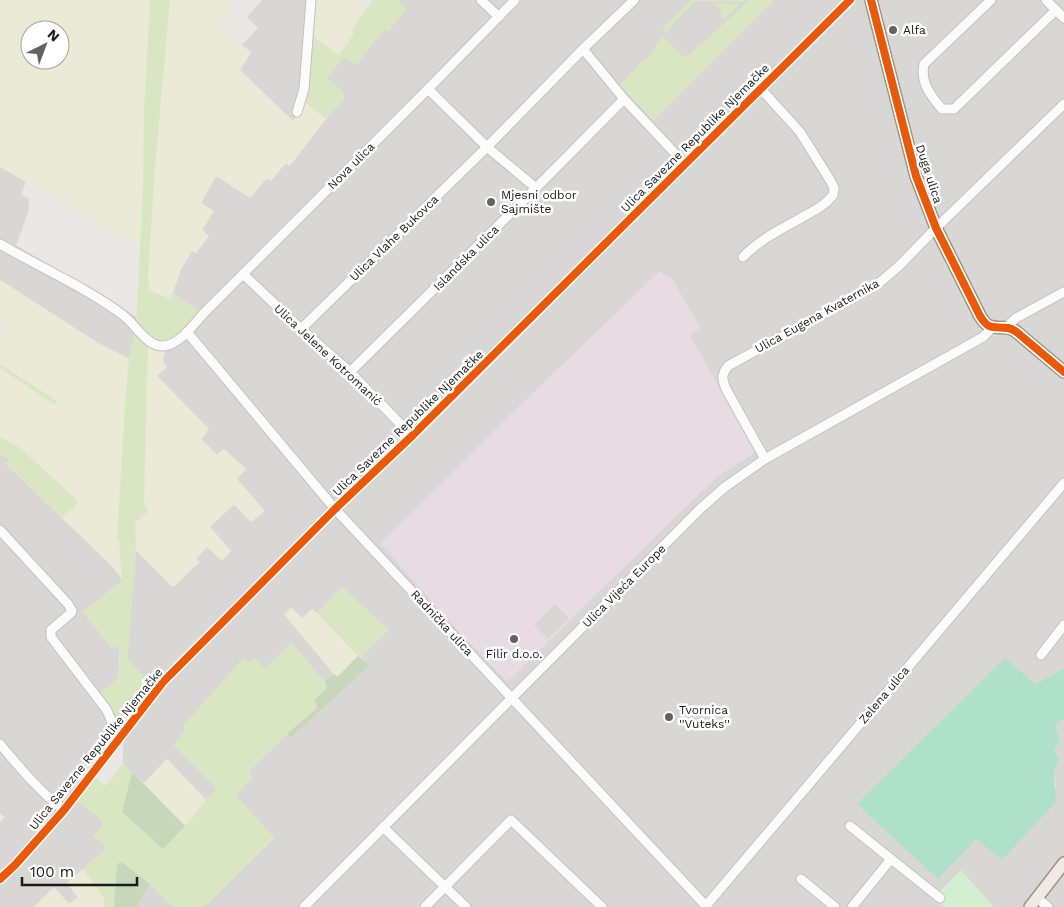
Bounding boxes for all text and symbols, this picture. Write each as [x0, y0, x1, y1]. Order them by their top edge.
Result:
north arrow [20, 20, 70, 70]
place label: Alfa [903, 23, 926, 37]
marker: Alfa [887, 24, 899, 36]
text: N [44, 26, 63, 45]
street label: Ulica Savezne Republike Njemačke [618, 61, 772, 215]
street label: Nova ulica [325, 140, 377, 192]
street label: Duga ulica [913, 143, 945, 205]
place label: Mjesni odbor Sajmište [501, 188, 577, 216]
street label: Ulica Vlahe Bukovca [347, 192, 441, 284]
marker: Mjesni odbor Sajmište [485, 196, 497, 208]
street label: Islandska ulica [430, 222, 502, 294]
street label: Ulica Eugena Kvaternika [752, 276, 882, 356]
street label: Ulica Jelene Kotromanić [271, 301, 385, 409]
street label: Ulica Savezne Republike Njemačke [330, 347, 486, 499]
street label: Ulica Vijeća Europe [580, 541, 669, 630]
street label: Radnička ulica [408, 587, 476, 659]
marker: Filir d.o.o. [508, 633, 520, 645]
place label: Filir d.o.o. [486, 647, 542, 661]
street label: Zelena ulica [856, 663, 912, 727]
street label: Ulica Savezne Republike Njemačke [26, 665, 166, 833]
place label: Tvornica ''Vuteks'' [679, 703, 730, 731]
marker: Tvornica ''Vuteks'' [663, 711, 675, 723]
scale bar [22, 854, 138, 886]
text: 100 m [30, 863, 74, 881]

